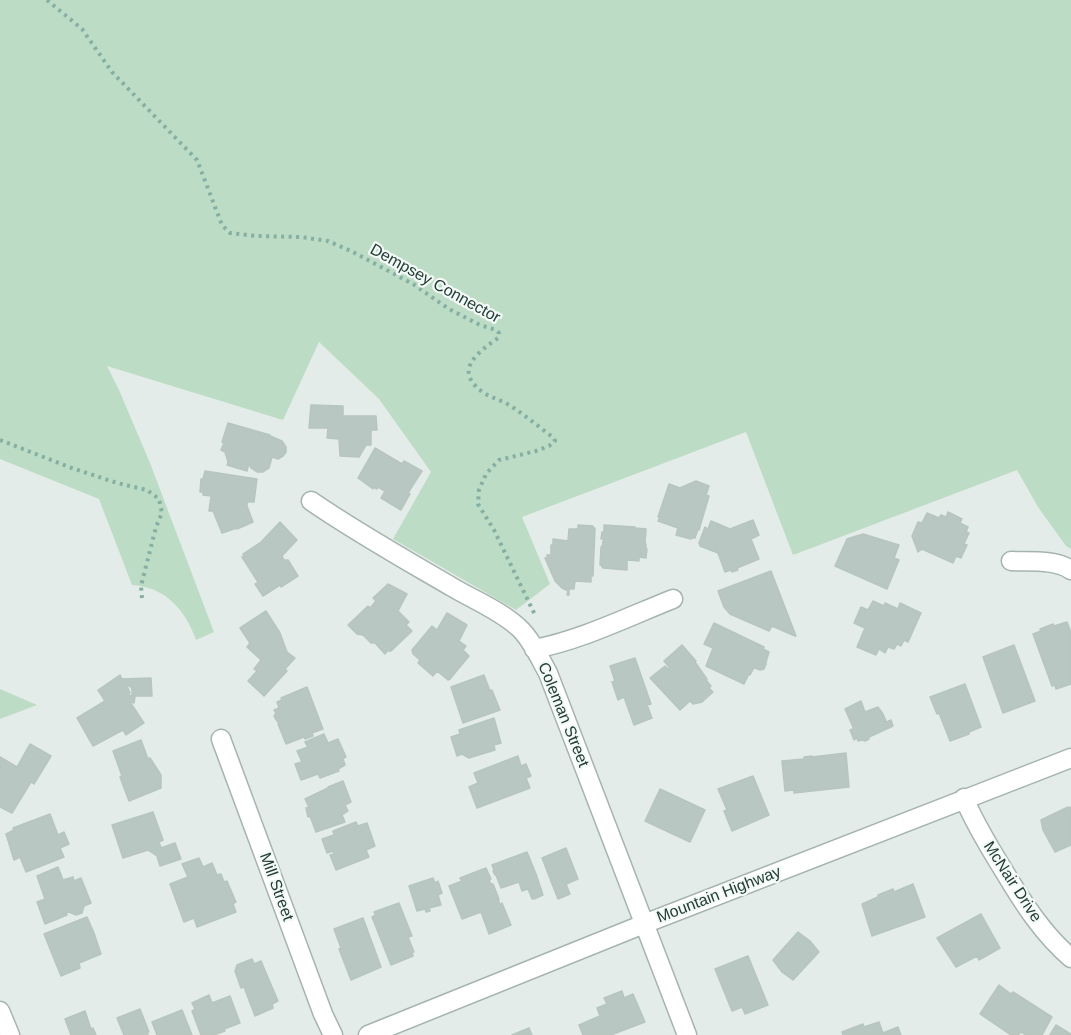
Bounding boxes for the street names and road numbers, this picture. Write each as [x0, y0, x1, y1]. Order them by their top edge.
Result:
street label: Dempsey Connector [367, 240, 503, 328]
street label: Coleman Street [533, 660, 593, 770]
street label: McNair Drive [979, 838, 1045, 926]
street label: Mill Street [255, 850, 297, 924]
street label: Mountain Highway [654, 862, 784, 928]

